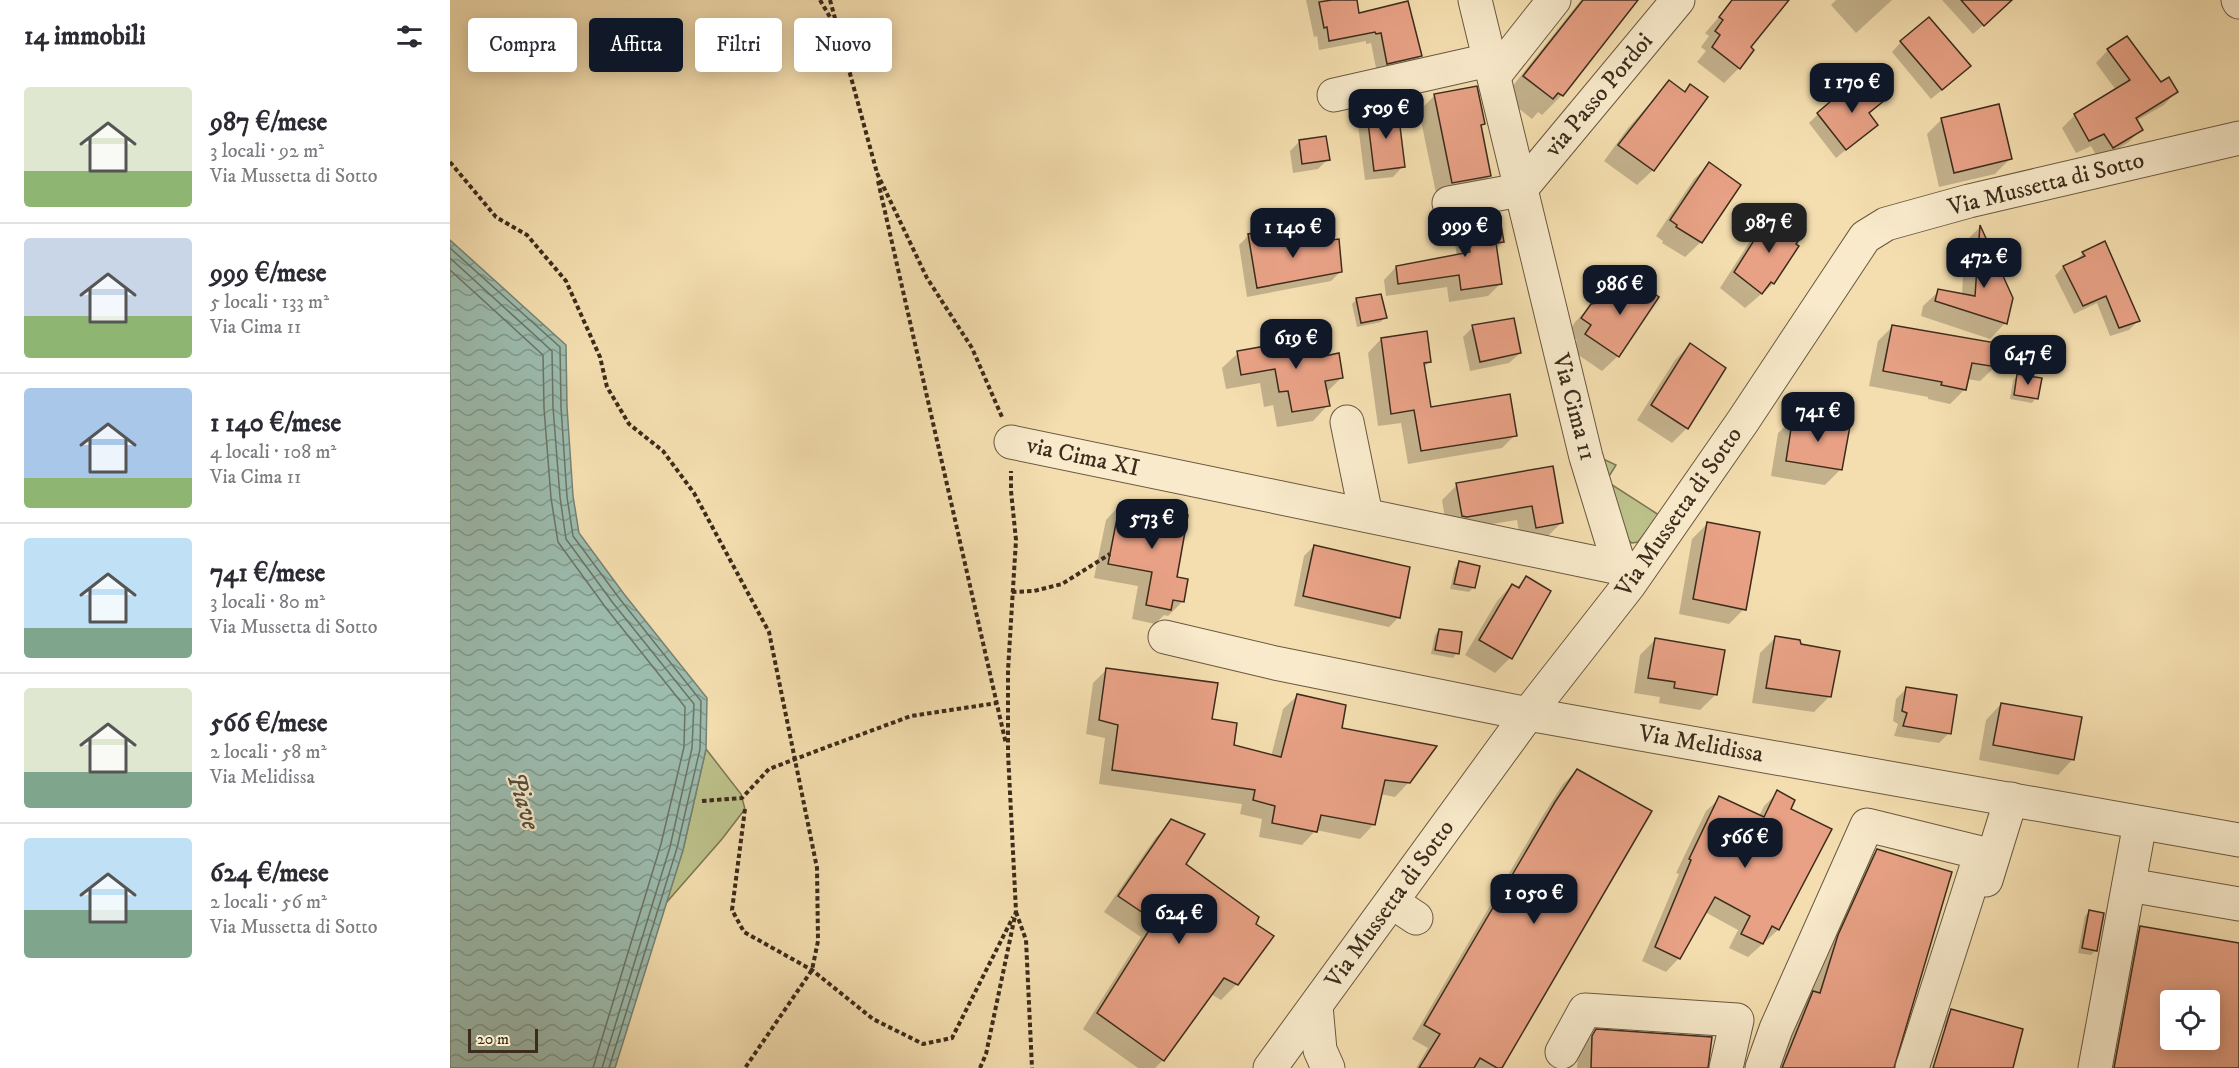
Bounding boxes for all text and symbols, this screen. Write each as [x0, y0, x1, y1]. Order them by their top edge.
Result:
chip: Compra [468, 18, 577, 72]
chip: Affitta [589, 18, 683, 72]
chip: Filtri [695, 18, 782, 72]
chip: Nuovo [794, 18, 892, 72]
text: 14 immobili [24, 20, 146, 53]
icon: filters [393, 20, 426, 53]
street label: via Passo Pordoi [1538, 27, 1660, 164]
pin: 1 170 € [1797, 63, 1907, 114]
text: 1 170 € [1824, 70, 1880, 95]
pin: 509 € [1344, 89, 1428, 140]
text: 509 € [1363, 96, 1409, 121]
text: 987 €/mese [210, 106, 327, 139]
icon: home [72, 111, 144, 183]
text: 3 locali · 92 m² [210, 139, 324, 164]
street label: Via Mussetta di Sotto [1944, 145, 2147, 223]
text: Via Mussetta di Sotto [210, 164, 378, 189]
pin: 987 € [1727, 203, 1811, 254]
pin: 999 € [1423, 207, 1507, 258]
pin: 1 140 € [1238, 208, 1348, 259]
text: 987 € [1746, 210, 1792, 235]
text: 999 € [1442, 214, 1488, 239]
text: 1 140 € [1264, 215, 1322, 240]
pin: 472 € [1942, 238, 2026, 289]
text: 472 € [1960, 245, 2008, 270]
text: 999 €/mese [210, 257, 326, 290]
icon: home [72, 262, 144, 334]
pin: 986 € [1578, 265, 1662, 316]
text: 986 € [1597, 272, 1643, 297]
text: 5 locali · 133 m² [210, 290, 329, 315]
text: Via Cima 11 [210, 315, 301, 340]
pin: 619 € [1254, 319, 1338, 370]
text: 619 € [1274, 326, 1318, 351]
pin: 647 € [1986, 335, 2070, 386]
text: 647 € [2004, 342, 2052, 367]
street label: Via Cima 11 [1545, 349, 1603, 464]
pin: 741 € [1776, 392, 1860, 443]
text: 741 € [1795, 399, 1841, 424]
text: 1 140 €/mese [210, 407, 341, 440]
icon: home [72, 412, 144, 484]
street label: Via Mussetta di Sotto [1608, 421, 1749, 604]
street label: via Cima XI [1023, 430, 1142, 484]
text: 4 locali · 108 m² [210, 440, 336, 465]
text: Via Cima 11 [210, 465, 301, 490]
pin: 573 € [1110, 499, 1194, 550]
text: 573 € [1130, 506, 1174, 531]
text: 741 €/mese [210, 557, 325, 590]
icon: home [72, 562, 144, 634]
text: 3 locali · 80 m² [210, 590, 325, 615]
text: Via Mussetta di Sotto [210, 615, 378, 640]
text: 566 €/mese [210, 707, 328, 740]
icon: home [72, 712, 144, 784]
street label: Via Melidissa [1635, 718, 1766, 770]
text: 2 locali · 58 m² [210, 740, 327, 765]
text: Via Melidissa [210, 765, 315, 790]
water label: Piave [499, 768, 548, 835]
street label: Via Mussetta di Sotto [1318, 814, 1461, 995]
pin: 566 € [1703, 818, 1787, 869]
text: 566 € [1722, 825, 1768, 850]
text: 624 €/mese [210, 857, 329, 890]
icon: home [72, 862, 144, 934]
pin: 1 050 € [1479, 874, 1589, 925]
text: 1 050 € [1504, 881, 1564, 906]
text: 2 locali · 56 m² [210, 890, 327, 915]
pin: 624 € [1137, 894, 1221, 945]
text: 624 € [1155, 901, 1203, 926]
text: Via Mussetta di Sotto [210, 915, 378, 940]
map controls [2160, 990, 2220, 1050]
button: locate [2160, 990, 2220, 1050]
scale bar [468, 1026, 538, 1054]
text: 20 m [477, 1029, 509, 1049]

